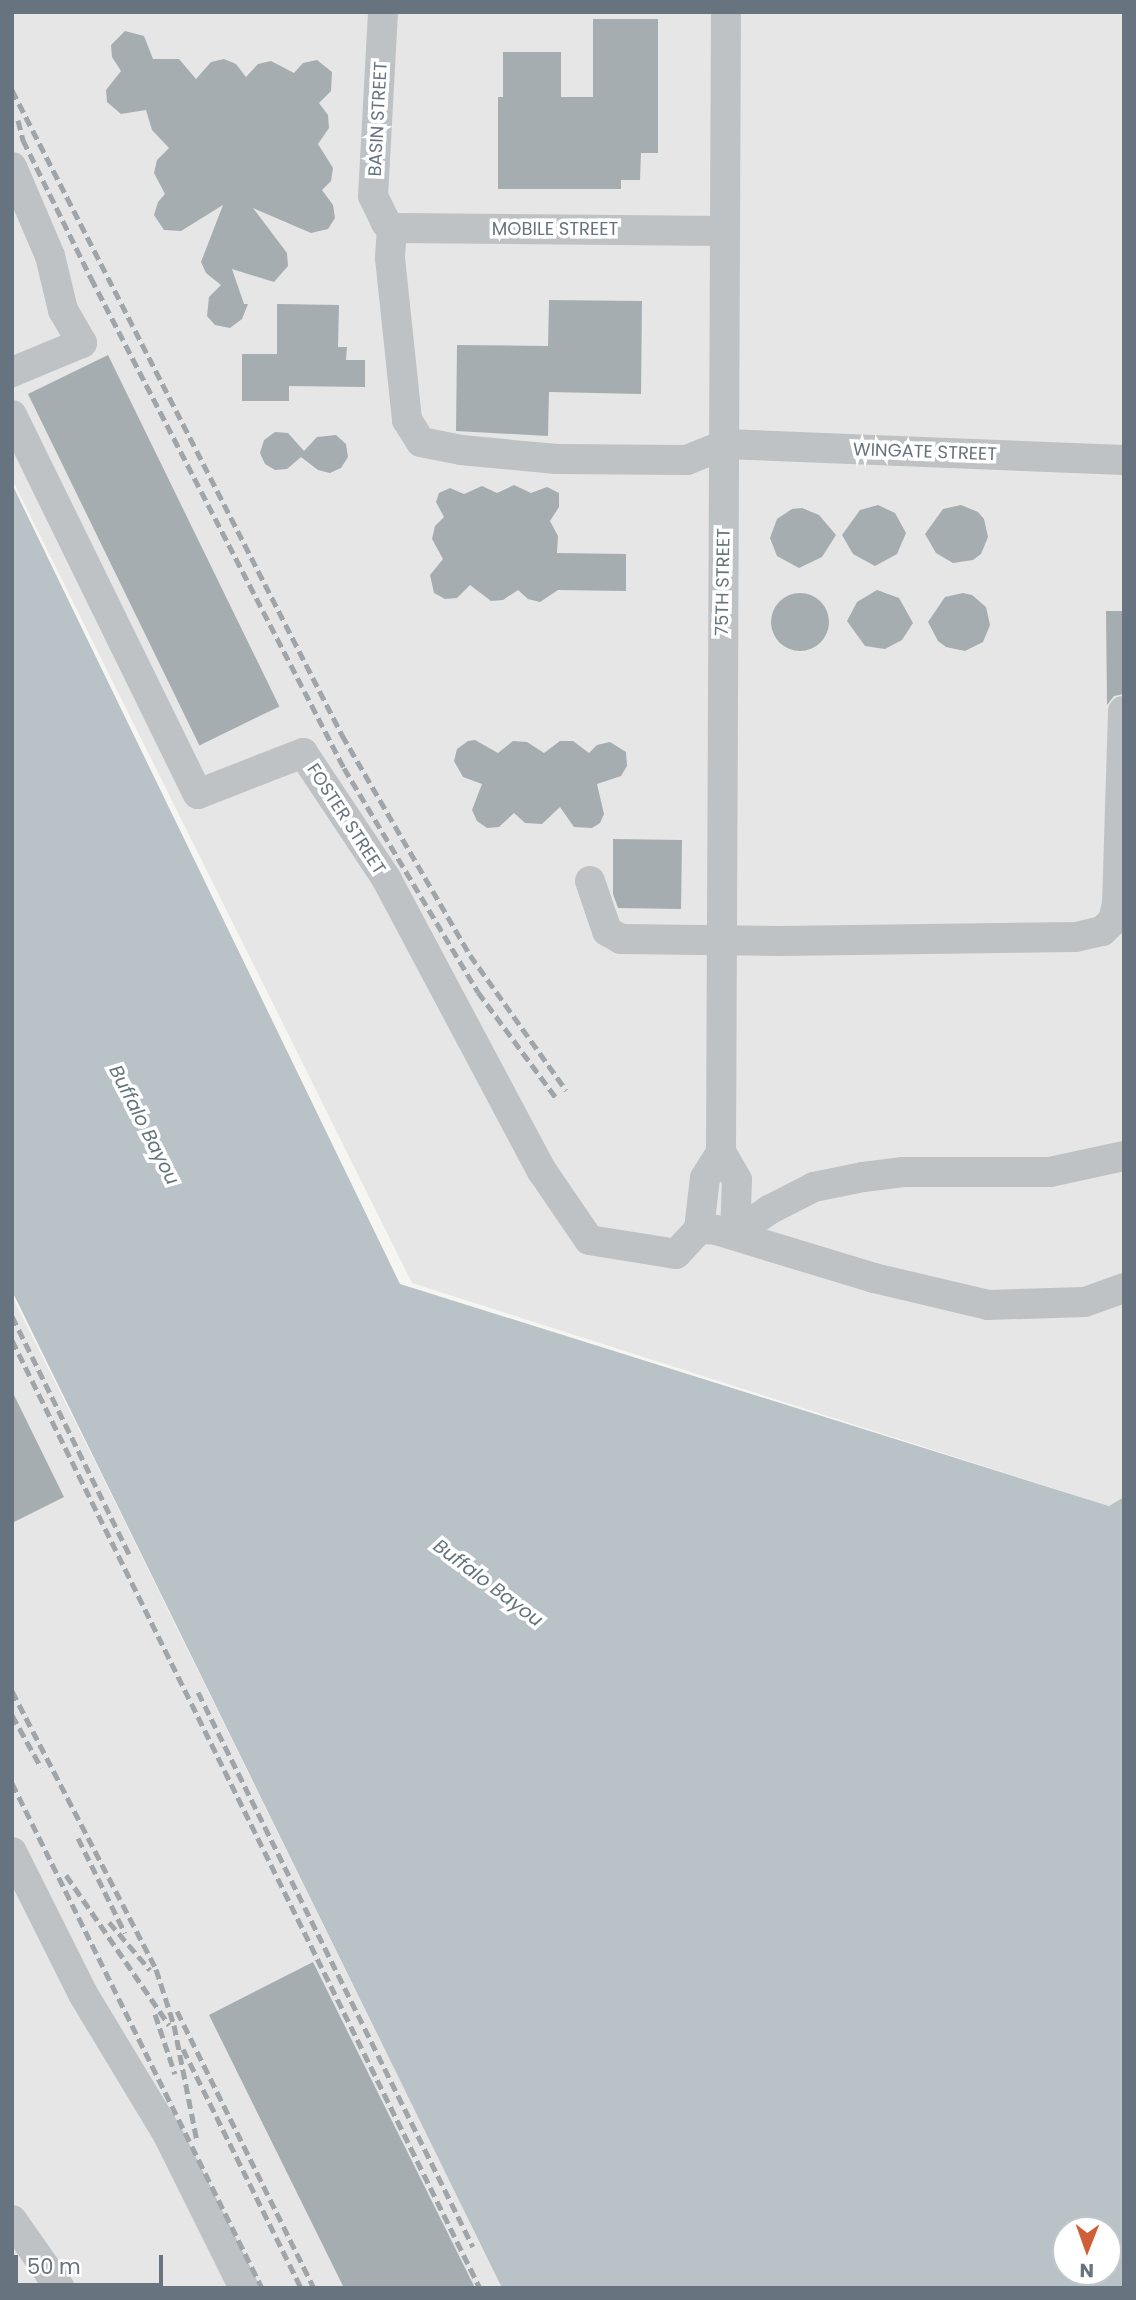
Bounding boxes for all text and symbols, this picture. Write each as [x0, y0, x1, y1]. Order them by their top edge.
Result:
street label: BASIN STREET [364, 61, 392, 177]
street label: MOBILE STREET [492, 218, 618, 240]
street label: WINGATE STREET [853, 439, 997, 465]
street label: 75TH STREET [711, 528, 735, 636]
street label: FOSTER STREET [302, 759, 390, 879]
water label: Buffalo Bayou [104, 1061, 184, 1189]
water label: Buffalo Bayou [429, 1534, 547, 1632]
north arrow [1052, 2216, 1122, 2286]
scale bar [18, 2240, 166, 2284]
text: 50 m [27, 2252, 81, 2281]
text: N [1079, 2257, 1094, 2284]

